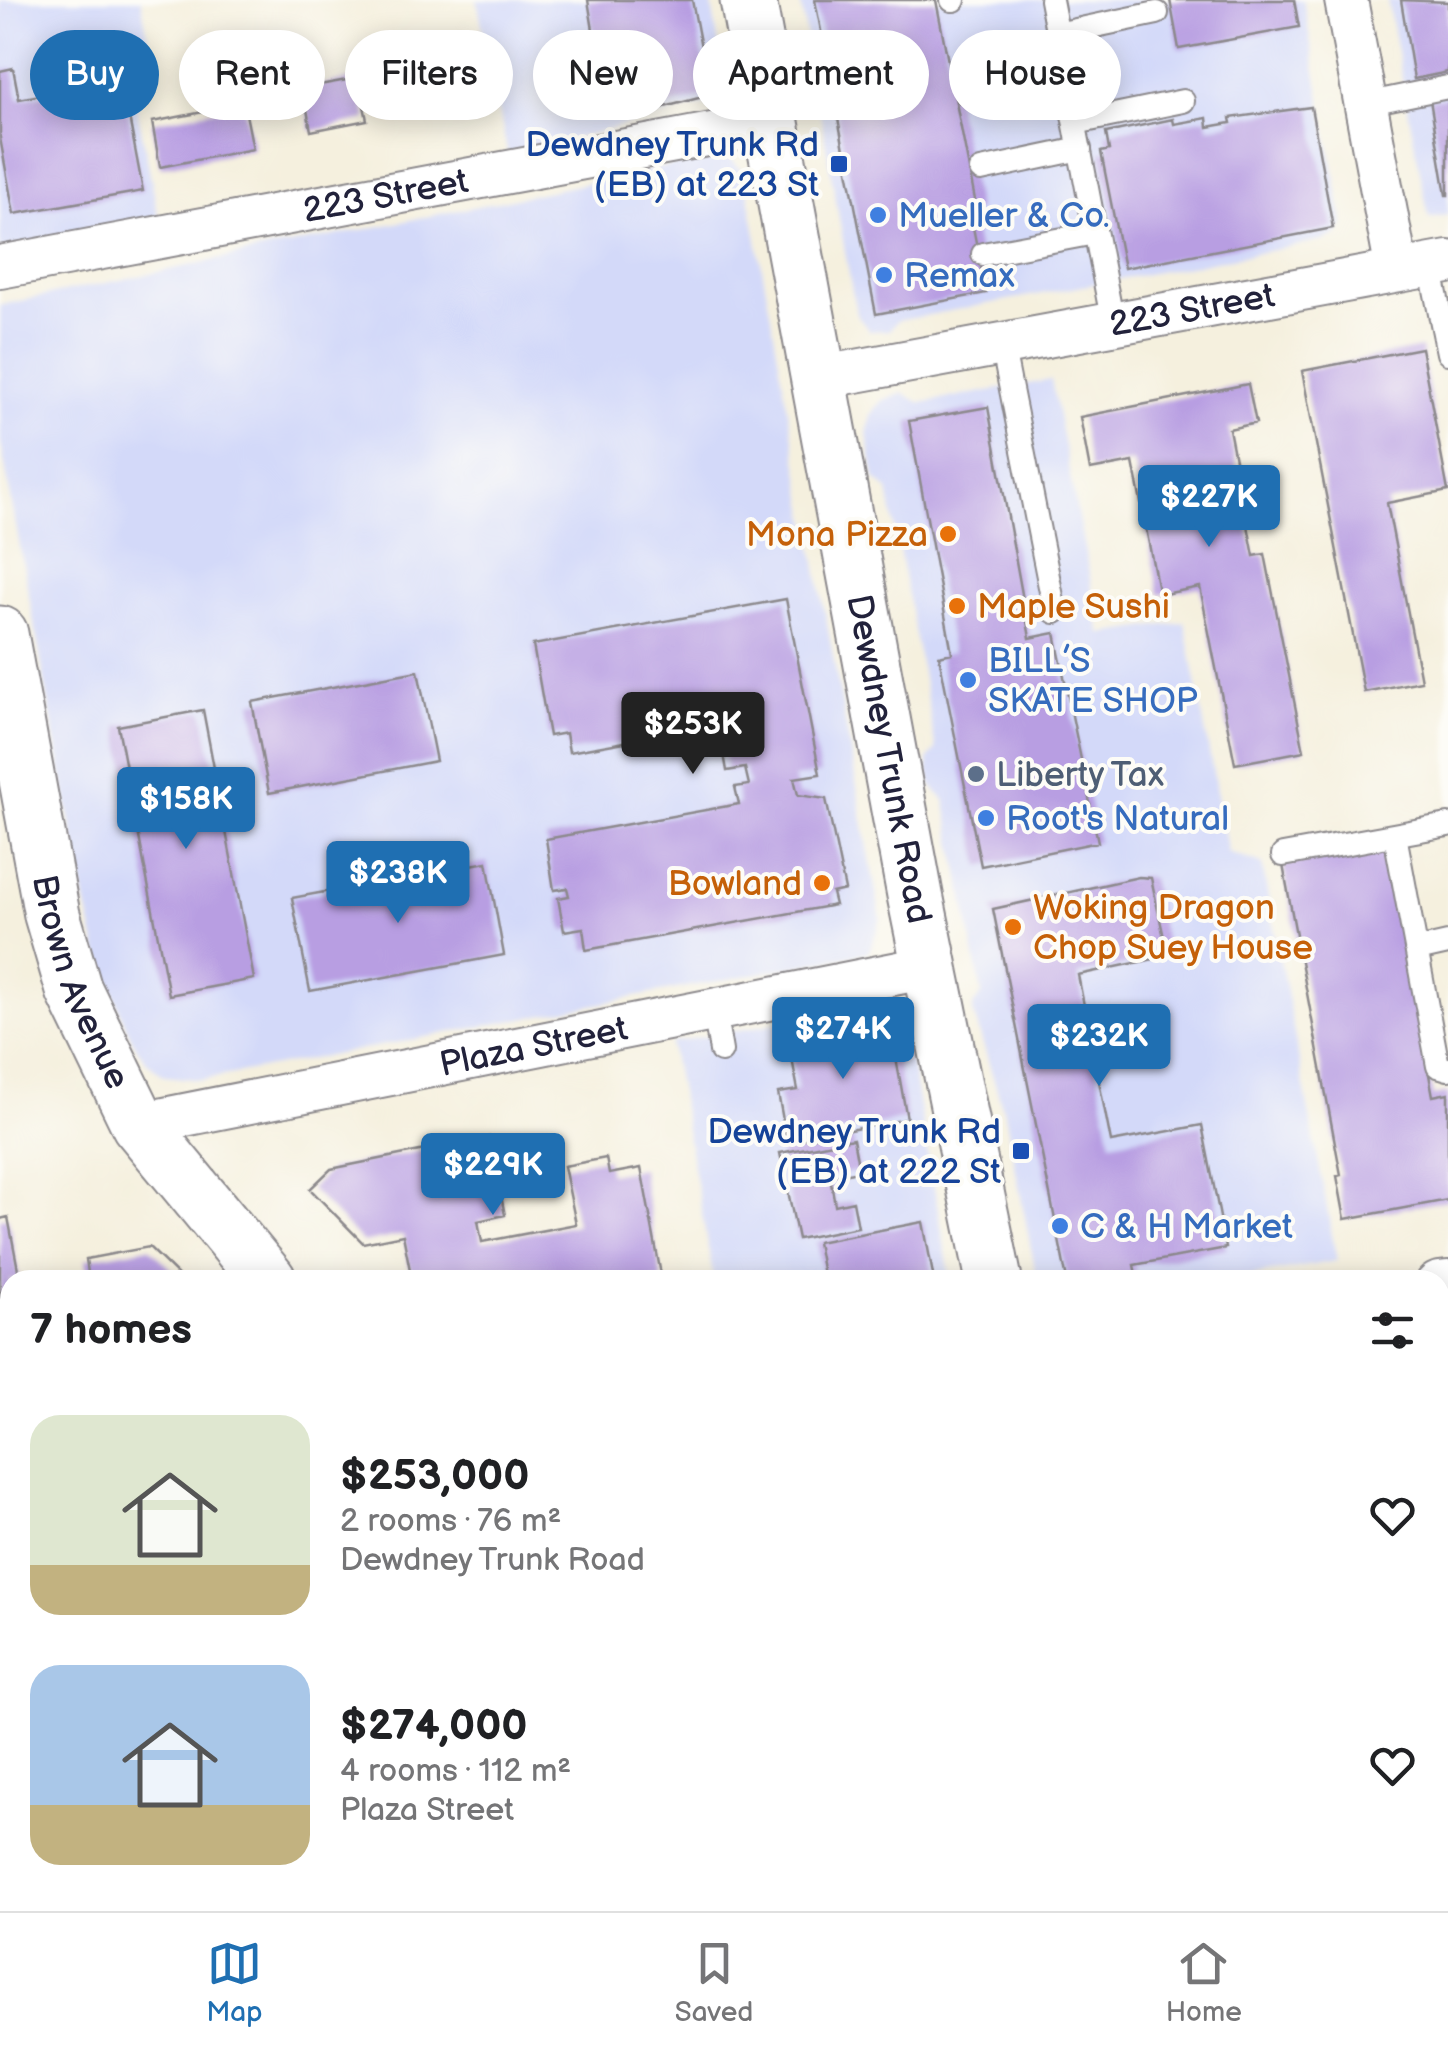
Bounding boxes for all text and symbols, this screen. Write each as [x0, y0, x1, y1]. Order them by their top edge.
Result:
chip: Buy [30, 30, 159, 120]
chip: Rent [179, 30, 325, 120]
chip: Filters [345, 30, 513, 120]
chip: New [533, 30, 673, 120]
chip: Apartment [693, 30, 929, 120]
chip: House [949, 30, 1121, 120]
place label: Dewdney Trunk Rd (EB) at 223 St [525, 124, 819, 207]
marker: Dewdney Trunk Rd (EB) at 223 St [828, 153, 850, 175]
street label: 223 Street [300, 160, 472, 233]
place label: Mueller & Co. [898, 195, 1110, 238]
marker: Mueller & Co. [867, 204, 889, 226]
place label: Remax [904, 255, 1015, 298]
marker: Remax [873, 264, 895, 286]
street label: 223 Street [1106, 274, 1278, 347]
pin: $227K [1139, 465, 1279, 550]
text: $227K [1160, 478, 1258, 517]
place label: Mona Pizza [746, 514, 928, 557]
marker: Mona Pizza [937, 523, 959, 545]
place label: Maple Sushi [977, 586, 1170, 629]
street label: Dewdney Trunk Road [836, 591, 940, 927]
marker: Maple Sushi [946, 595, 968, 617]
place label: BILL’S SKATE SHOP [988, 640, 1198, 723]
marker: BILL’S SKATE SHOP [957, 669, 979, 691]
pin: $253K [623, 692, 763, 777]
text: $253K [643, 705, 743, 744]
place label: Liberty Tax [996, 754, 1164, 797]
marker: Liberty Tax [965, 763, 987, 785]
pin: $158K [116, 767, 256, 852]
text: $158K [139, 780, 233, 819]
place label: Root's Natural [1006, 798, 1229, 841]
marker: Root's Natural [975, 807, 997, 829]
pin: $238K [328, 841, 468, 926]
text: $238K [348, 854, 448, 893]
place label: Bowland [668, 863, 802, 906]
street label: Brown Avenue [22, 871, 139, 1096]
marker: Bowland [811, 872, 833, 894]
place label: Woking Dragon Chop Suey House [1033, 887, 1313, 970]
marker: Woking Dragon Chop Suey House [1002, 916, 1024, 938]
pin: $274K [773, 997, 913, 1082]
pin: $232K [1029, 1004, 1169, 1089]
street label: Plaza Street [436, 1007, 631, 1087]
text: $274K [794, 1010, 892, 1049]
text: $232K [1049, 1017, 1149, 1056]
place label: Dewdney Trunk Rd (EB) at 222 St [707, 1111, 1001, 1194]
pin: $229K [423, 1133, 563, 1218]
marker: Dewdney Trunk Rd (EB) at 222 St [1010, 1140, 1032, 1162]
text: $229K [443, 1146, 543, 1185]
place label: C & H Market [1080, 1206, 1293, 1249]
marker: C & H Market [1049, 1215, 1071, 1237]
icon: filters [1365, 1303, 1420, 1358]
text: 7 homes [30, 1305, 192, 1356]
text: $253,000 [340, 1451, 529, 1502]
icon: home [110, 1455, 230, 1575]
icon: heart [1365, 1488, 1420, 1543]
text: 2 rooms · 76 m² [340, 1502, 561, 1541]
text: Dewdney Trunk Road [340, 1541, 645, 1580]
text: $274,000 [340, 1701, 528, 1752]
icon: home [110, 1705, 230, 1825]
icon: heart [1365, 1738, 1420, 1793]
text: 4 rooms · 112 m² [340, 1752, 571, 1791]
text: Plaza Street [340, 1791, 514, 1830]
tab: Map [206, 1936, 262, 2029]
tab: Saved [675, 1936, 753, 2029]
tab: Home [1166, 1936, 1242, 2029]

